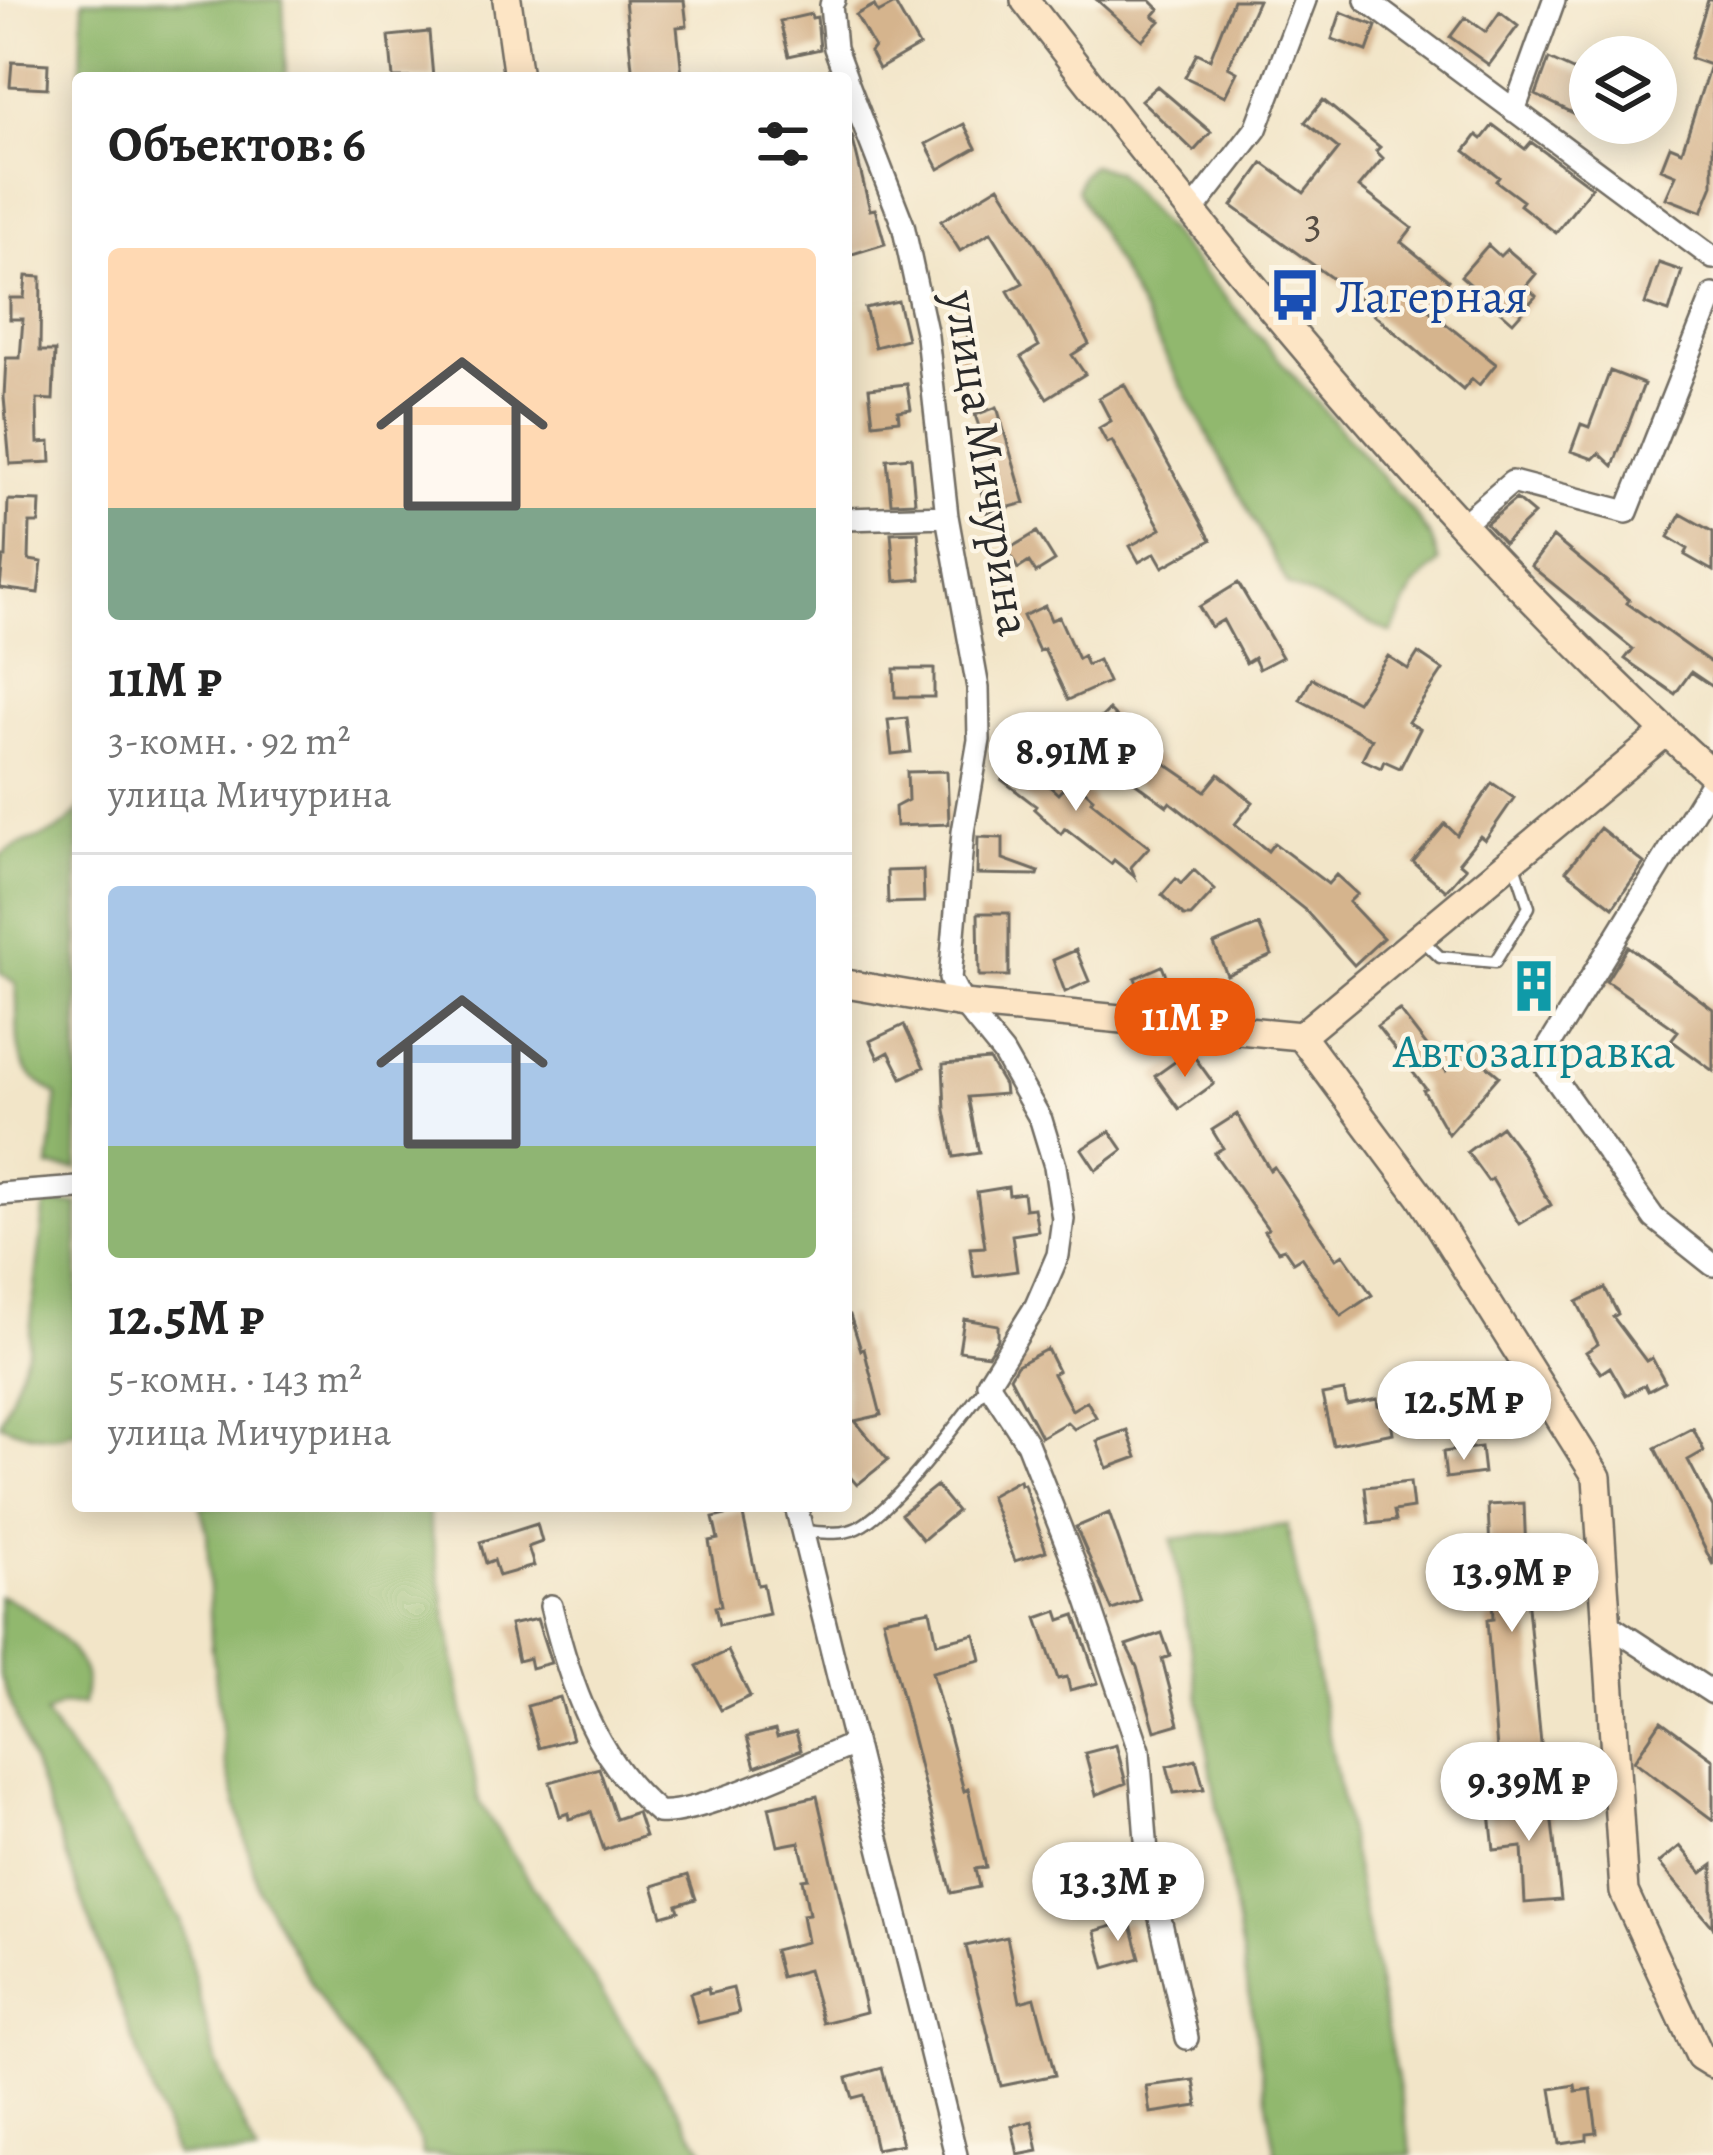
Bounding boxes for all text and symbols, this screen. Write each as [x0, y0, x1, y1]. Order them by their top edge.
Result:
map controls [1569, 36, 1677, 144]
button: layers [1569, 36, 1677, 144]
text: Объектов: 6 [108, 109, 366, 179]
icon: filters [750, 111, 816, 177]
house number: 3 [1304, 194, 1322, 251]
place label: Лагерная [1335, 263, 1528, 329]
bus stop icon: Лагерная [1266, 266, 1324, 324]
street label: улица Мичурина [928, 285, 1048, 640]
icon: home [354, 326, 570, 542]
text: 11M ₽ [108, 644, 222, 714]
pin: 8.91M ₽ [965, 712, 1187, 814]
text: 3-комн. · 92 m² [108, 714, 351, 767]
text: 8.91M ₽ [1016, 724, 1136, 777]
text: улица Мичурина [108, 767, 391, 820]
building icon: Автозаправка [1505, 957, 1563, 1015]
icon: home [354, 964, 570, 1180]
pin: 11M ₽ [1101, 978, 1269, 1080]
text: 11M ₽ [1141, 990, 1229, 1043]
place label: Автозаправка [1392, 1018, 1675, 1084]
text: 12.5M ₽ [108, 1282, 264, 1352]
text: 5-комн. · 143 m² [108, 1352, 362, 1405]
pin: 12.5M ₽ [1353, 1361, 1575, 1463]
text: 12.5M ₽ [1404, 1373, 1524, 1426]
text: улица Мичурина [108, 1405, 391, 1458]
pin: 13.9M ₽ [1401, 1533, 1623, 1635]
text: 13.9M ₽ [1453, 1545, 1571, 1598]
pin: 9.39M ₽ [1418, 1742, 1640, 1844]
text: 9.39M ₽ [1467, 1754, 1591, 1807]
pin: 13.3M ₽ [1007, 1842, 1229, 1944]
text: 13.3M ₽ [1059, 1854, 1177, 1907]

